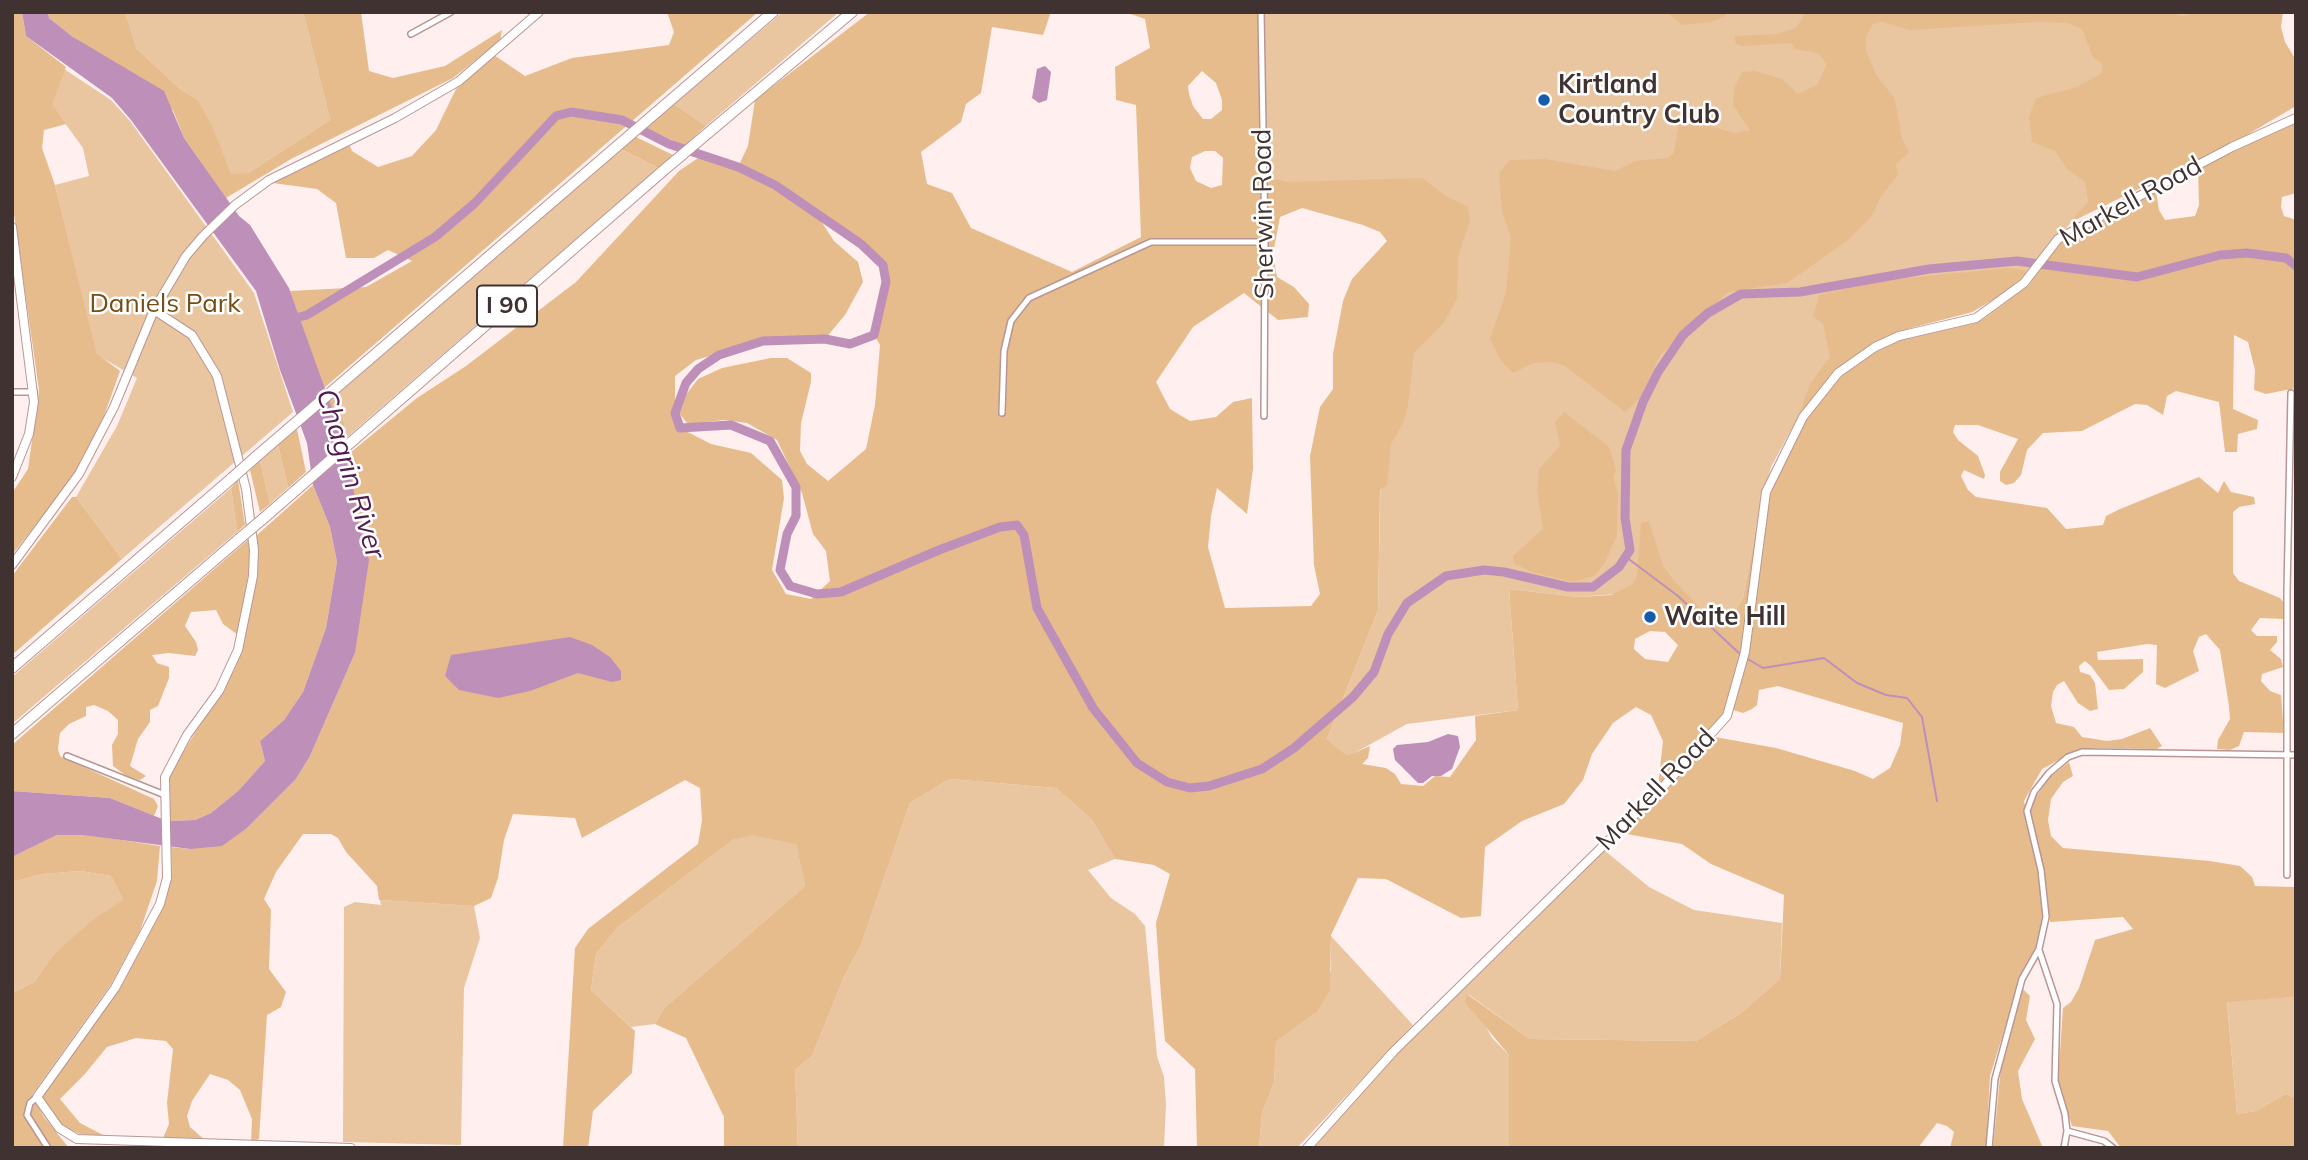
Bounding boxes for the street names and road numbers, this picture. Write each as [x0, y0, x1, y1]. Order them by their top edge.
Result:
street label: Sherwin Road [1247, 129, 1281, 299]
street label: Markell Road [2055, 150, 2207, 254]
road number: I 90 [477, 286, 537, 326]
street label: Markell Road [1590, 723, 1722, 857]

